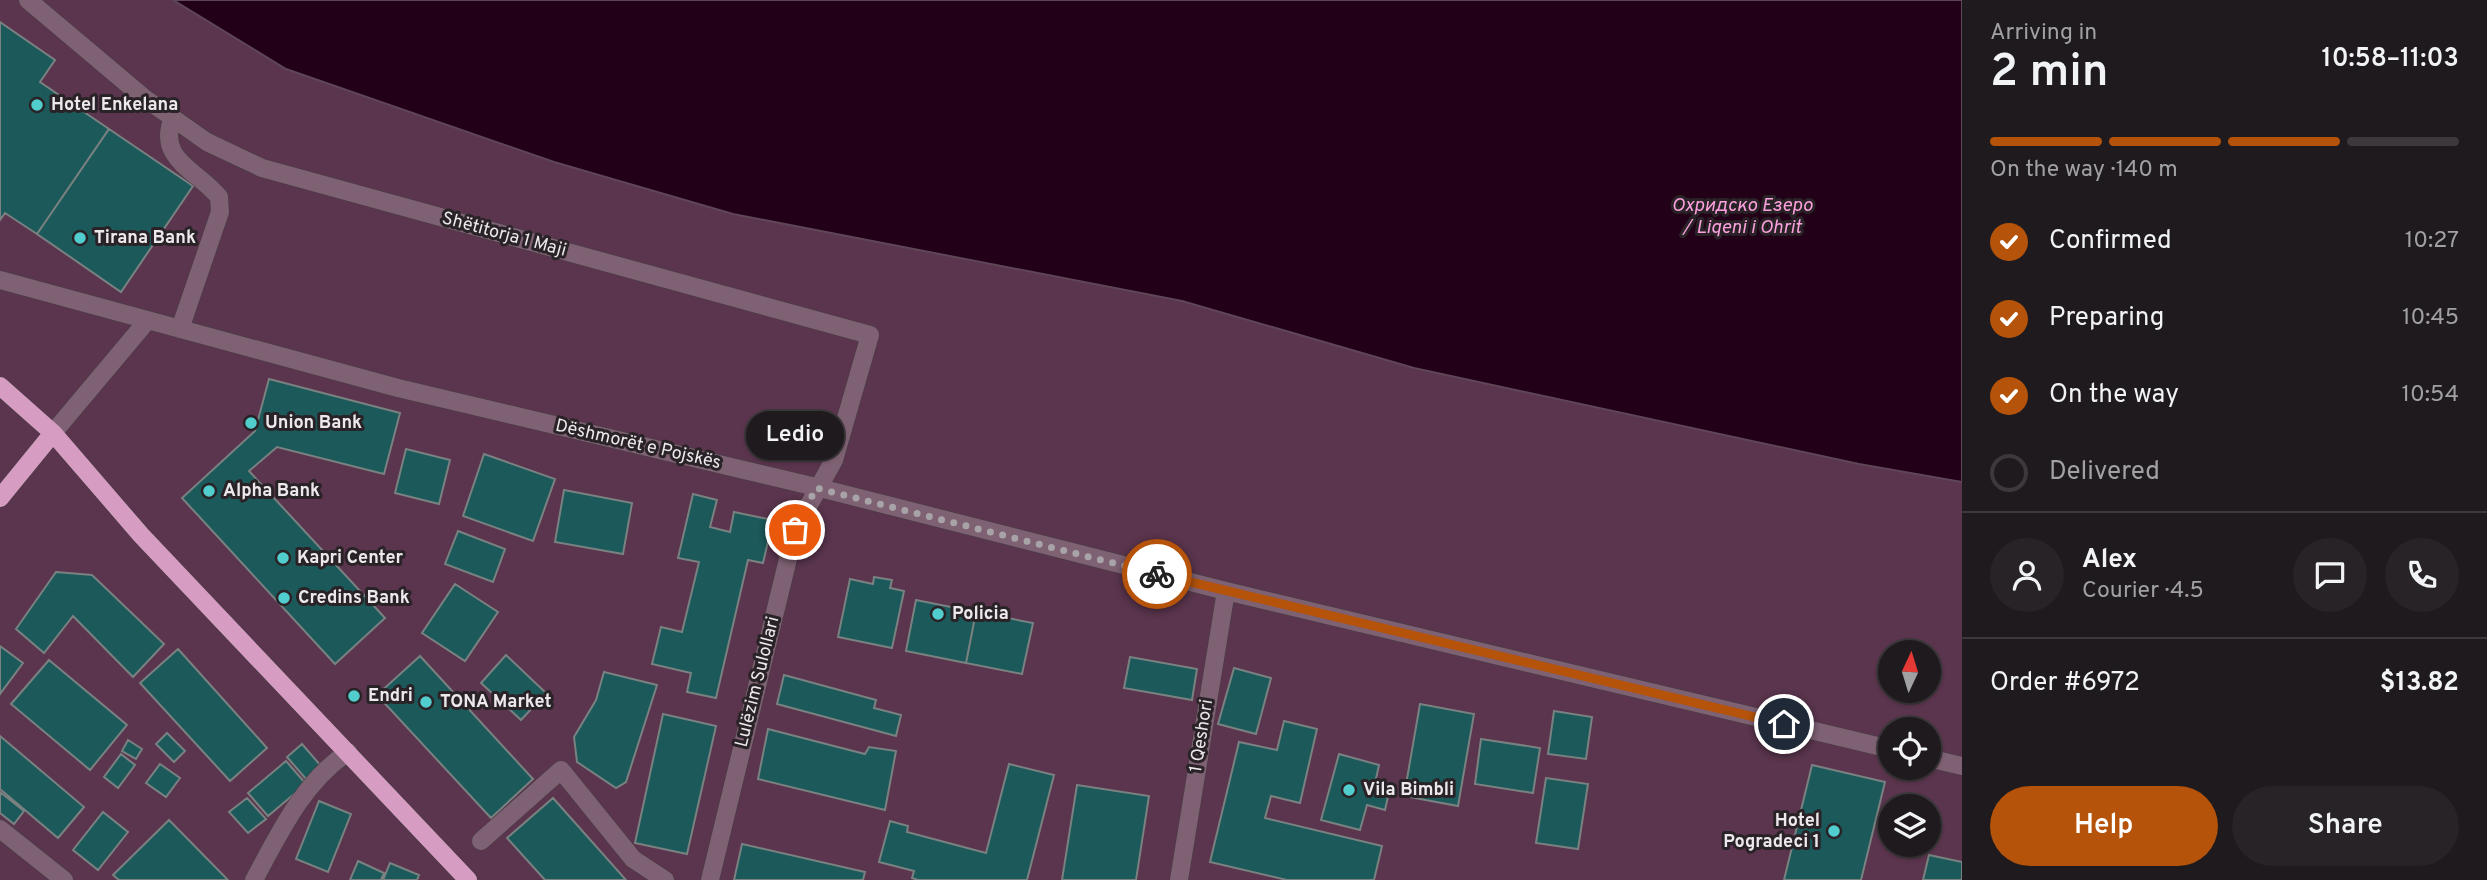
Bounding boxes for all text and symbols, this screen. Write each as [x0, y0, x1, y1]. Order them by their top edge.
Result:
text: Arriving in [1990, 19, 2097, 48]
text: 10:58–11:03 [2321, 43, 2459, 76]
text: 2 min [1990, 44, 2109, 103]
place label: Hotel Enkelana [51, 94, 178, 117]
marker: Hotel Enkelana [29, 97, 45, 113]
text: On the way · 140 m [1990, 156, 2178, 185]
water label: Охридско Езеро / Liqeni i Ohrit [1672, 194, 1813, 240]
street label: Shëtitorja 1 Maji [439, 207, 569, 263]
icon: check [1990, 223, 2028, 261]
text: Confirmed [2049, 225, 2172, 258]
place label: Tirana Bank [94, 227, 196, 250]
text: 10:27 [2405, 227, 2459, 256]
marker: Tirana Bank [72, 230, 88, 246]
icon: check [1990, 300, 2028, 338]
text: Preparing [2049, 302, 2164, 335]
text: 10:45 [2402, 304, 2459, 333]
icon: check [1990, 377, 2028, 415]
text: On the way [2049, 379, 2179, 412]
text: 10:54 [2401, 381, 2459, 410]
callout: Ledio [746, 411, 844, 460]
place label: Union Bank [265, 412, 362, 435]
marker: Union Bank [243, 415, 259, 431]
street label: Dëshmorët e Pojskës [553, 415, 723, 475]
text: Ledio [766, 421, 824, 450]
text: Delivered [2049, 456, 2160, 489]
place label: Alpha Bank [223, 480, 320, 503]
marker: Alpha Bank [201, 483, 217, 499]
pin [765, 500, 825, 560]
icon: bag [776, 511, 814, 549]
button: person [1990, 538, 2064, 612]
button: chat [2293, 538, 2367, 612]
button: phone [2385, 538, 2459, 612]
courier [1122, 539, 1192, 609]
text: Alex [2082, 544, 2137, 577]
place label: Kapri Center [297, 547, 404, 570]
marker: Kapri Center [275, 550, 291, 566]
icon: bike [1138, 555, 1176, 593]
text: Courier · 4.5 [2082, 577, 2204, 606]
place label: Credins Bank [298, 587, 410, 610]
marker: Credins Bank [276, 590, 292, 606]
place label: Policia [952, 603, 1009, 626]
marker: Policia [930, 606, 946, 622]
street label: Lulëzim Sulollari [731, 614, 785, 750]
north arrow [1878, 640, 1941, 704]
map controls [1878, 640, 1941, 857]
text: Order #6972 [1990, 667, 2140, 700]
text: $13.82 [2380, 667, 2459, 700]
place label: Endri [368, 685, 413, 708]
marker: Endri [346, 688, 362, 704]
place label: TONA Market [440, 691, 551, 714]
marker: TONA Market [418, 694, 434, 710]
pin [1754, 694, 1814, 754]
street label: 1 Qeshori [1185, 698, 1219, 774]
icon: home [1765, 705, 1803, 743]
button: locate [1878, 717, 1941, 780]
place label: Vila Bimbli [1363, 779, 1454, 802]
marker: Vila Bimbli [1341, 782, 1357, 798]
button: Help [1990, 786, 2218, 866]
button: Share [2232, 786, 2459, 866]
button: layers [1878, 794, 1941, 857]
place label: Hotel Pogradeci 1 [1723, 810, 1820, 854]
marker: Hotel Pogradeci 1 [1826, 823, 1842, 839]

